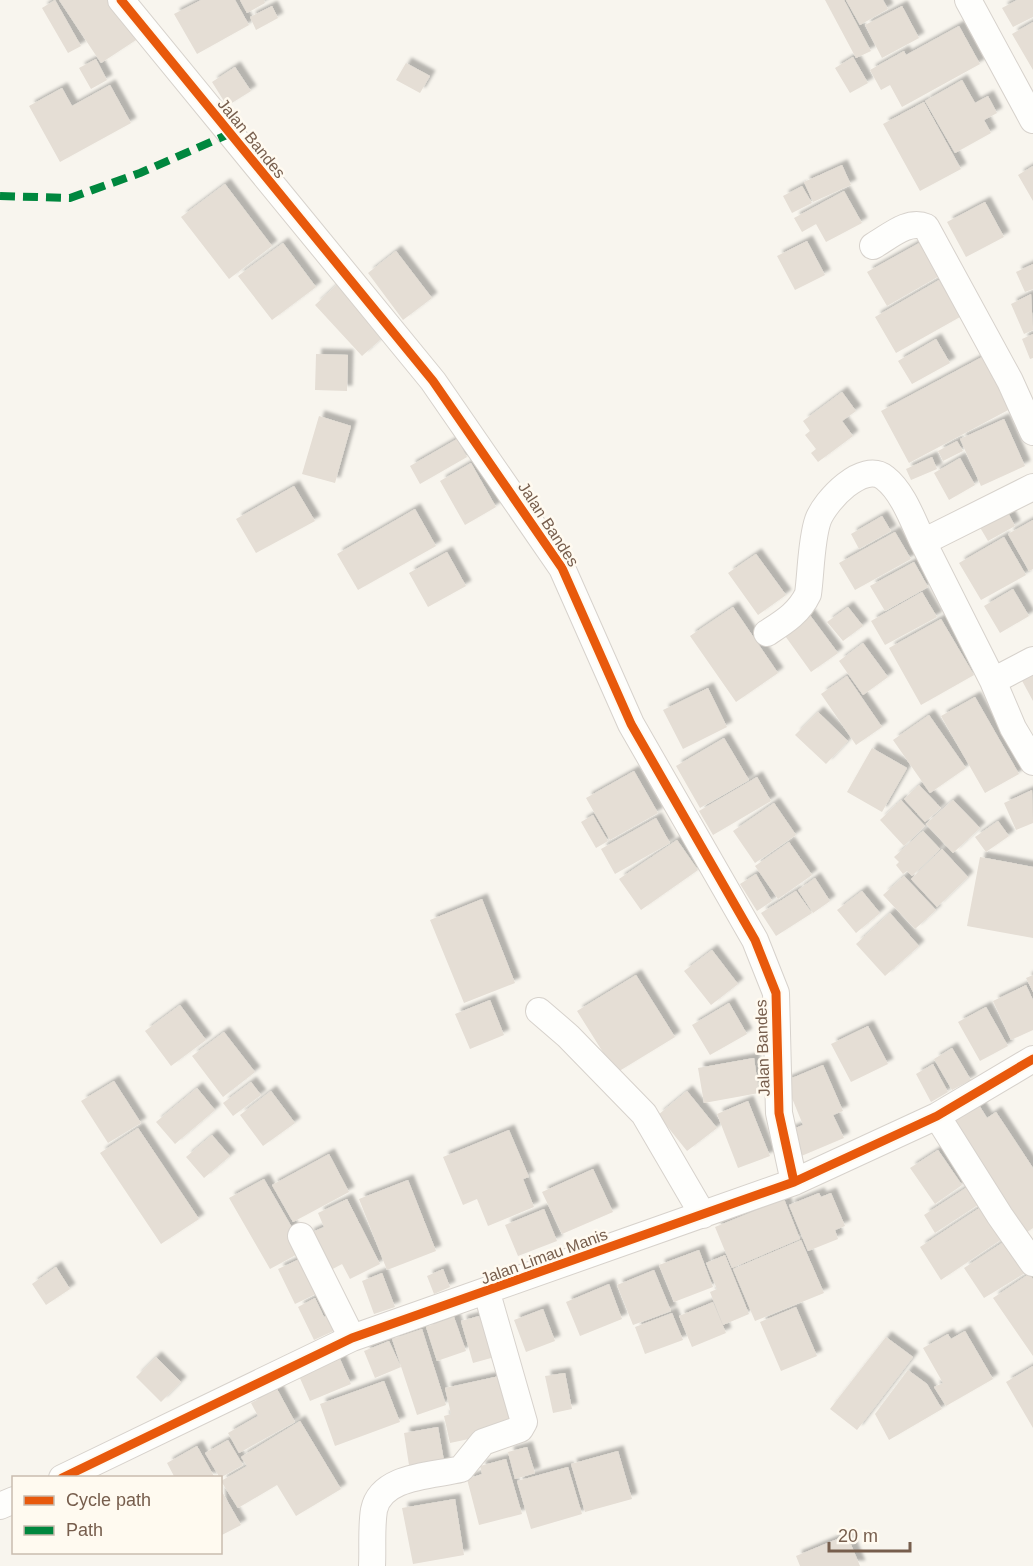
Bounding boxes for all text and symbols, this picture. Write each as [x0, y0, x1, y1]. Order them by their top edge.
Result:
street label: Jalan Bandes [214, 95, 289, 181]
street label: Jalan Bandes [515, 479, 582, 570]
street label: Jalan Bandes [752, 999, 773, 1097]
street label: Jalan Limau Manis [479, 1226, 610, 1287]
legend [12, 1476, 222, 1554]
text: Cycle path [66, 1490, 151, 1510]
scale bar [829, 1515, 910, 1553]
text: Path [66, 1520, 103, 1540]
text: 20 m [838, 1526, 878, 1546]

